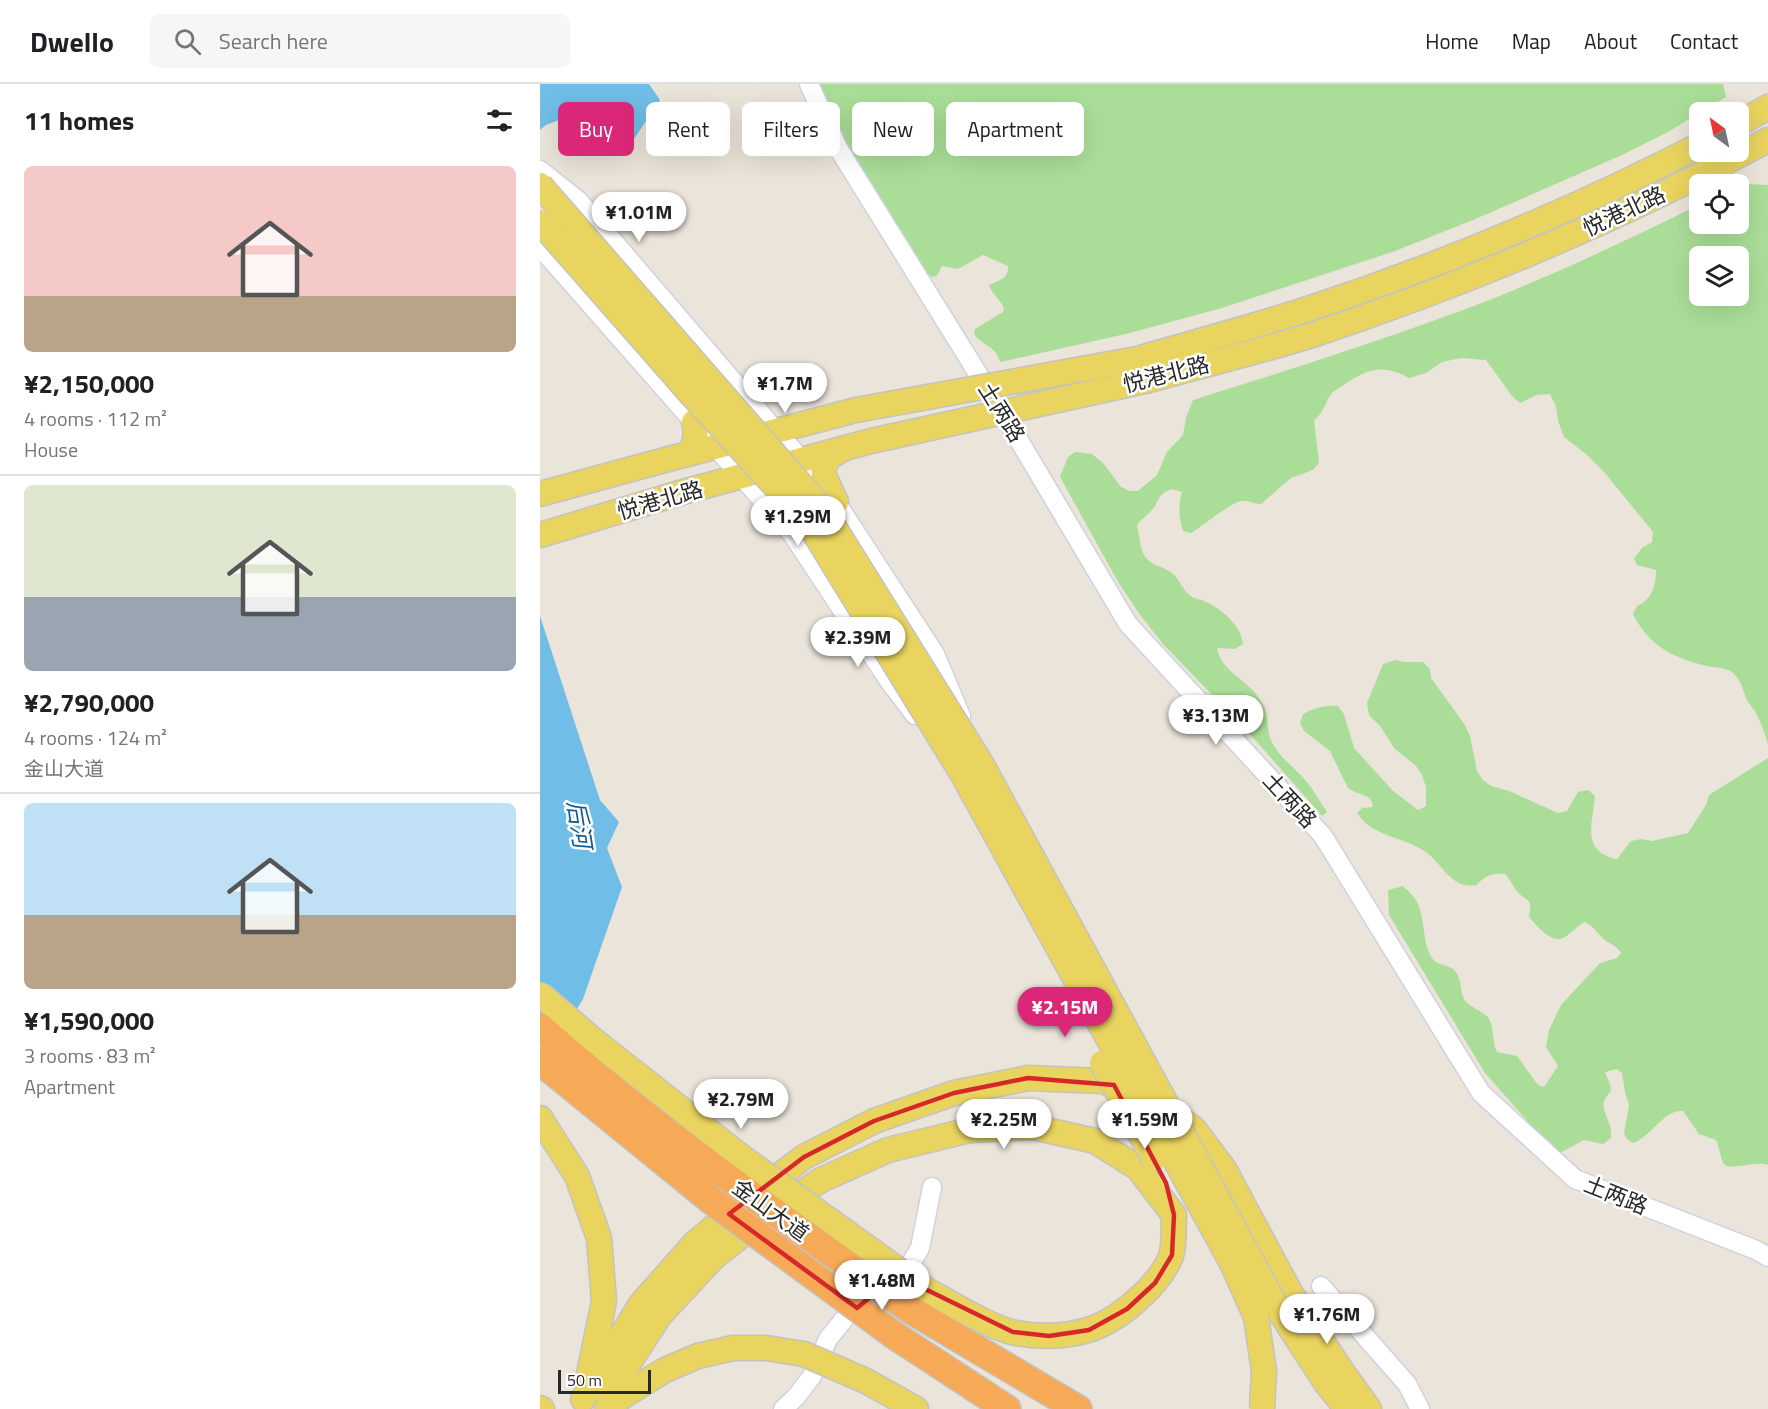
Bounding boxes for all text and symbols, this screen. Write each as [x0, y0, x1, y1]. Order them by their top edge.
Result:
search box [150, 14, 570, 68]
text: Dwello [30, 20, 114, 63]
text: Search here [219, 24, 328, 58]
icon: search [171, 25, 204, 58]
text: Home [1425, 25, 1479, 57]
text: Map [1512, 25, 1551, 57]
text: About [1584, 25, 1637, 57]
text: Contact [1670, 25, 1738, 57]
text: 11 homes [24, 101, 134, 140]
chip: Buy [558, 102, 634, 156]
chip: Rent [646, 102, 730, 156]
chip: Filters [742, 102, 840, 156]
chip: New [852, 102, 934, 156]
chip: Apartment [946, 102, 1084, 156]
north arrow [1689, 102, 1749, 162]
map controls [1689, 102, 1749, 306]
icon: filters [483, 104, 516, 137]
button: locate [1689, 174, 1749, 234]
street label: 悦港北路 [1577, 177, 1671, 245]
pin: ¥1.01M [590, 192, 688, 243]
text: ¥1.01M [605, 196, 673, 227]
icon: home [216, 205, 324, 313]
button: layers [1689, 246, 1749, 306]
street label: 悦港北路 [1119, 347, 1213, 401]
pin: ¥1.7M [743, 363, 827, 414]
text: ¥2,150,000 [24, 364, 154, 403]
text: ¥1.7M [757, 367, 813, 398]
street label: 土两路 [970, 375, 1034, 449]
text: 4 rooms · 112 m² [24, 403, 167, 434]
text: House [24, 434, 78, 465]
street label: 悦港北路 [613, 472, 707, 528]
pin: ¥1.29M [749, 496, 847, 547]
text: ¥1.29M [764, 500, 832, 531]
icon: home [216, 524, 324, 632]
pin: ¥2.39M [809, 617, 907, 668]
text: ¥2.39M [824, 621, 892, 652]
text: ¥2,790,000 [24, 683, 154, 722]
pin: ¥3.13M [1167, 695, 1265, 746]
text: ¥3.13M [1182, 699, 1250, 730]
text: 4 rooms · 124 m² [24, 722, 167, 753]
text: 金山大道 [24, 753, 104, 784]
street label: 土两路 [1255, 764, 1325, 836]
water label: 后河 [558, 797, 602, 854]
icon: home [216, 842, 324, 950]
pin: ¥2.15M [1016, 987, 1114, 1038]
text: ¥2.15M [1031, 991, 1099, 1022]
text: ¥1,590,000 [24, 1001, 154, 1040]
text: 3 rooms · 83 m² [24, 1040, 156, 1071]
text: Apartment [24, 1071, 115, 1102]
pin: ¥2.79M [692, 1079, 790, 1130]
text: ¥2.79M [707, 1083, 775, 1114]
pin: ¥2.25M [955, 1099, 1053, 1150]
pin: ¥1.59M [1096, 1099, 1194, 1150]
text: ¥2.25M [970, 1103, 1038, 1134]
text: ¥1.59M [1111, 1103, 1179, 1134]
street label: 土两路 [1579, 1167, 1653, 1223]
street label: 金山大道 [725, 1170, 817, 1250]
pin: ¥1.48M [833, 1260, 931, 1311]
text: ¥1.48M [848, 1264, 916, 1295]
pin: ¥1.76M [1278, 1294, 1376, 1345]
text: ¥1.76M [1293, 1298, 1361, 1329]
scale bar [558, 1367, 651, 1394]
text: 50 m [567, 1368, 602, 1392]

